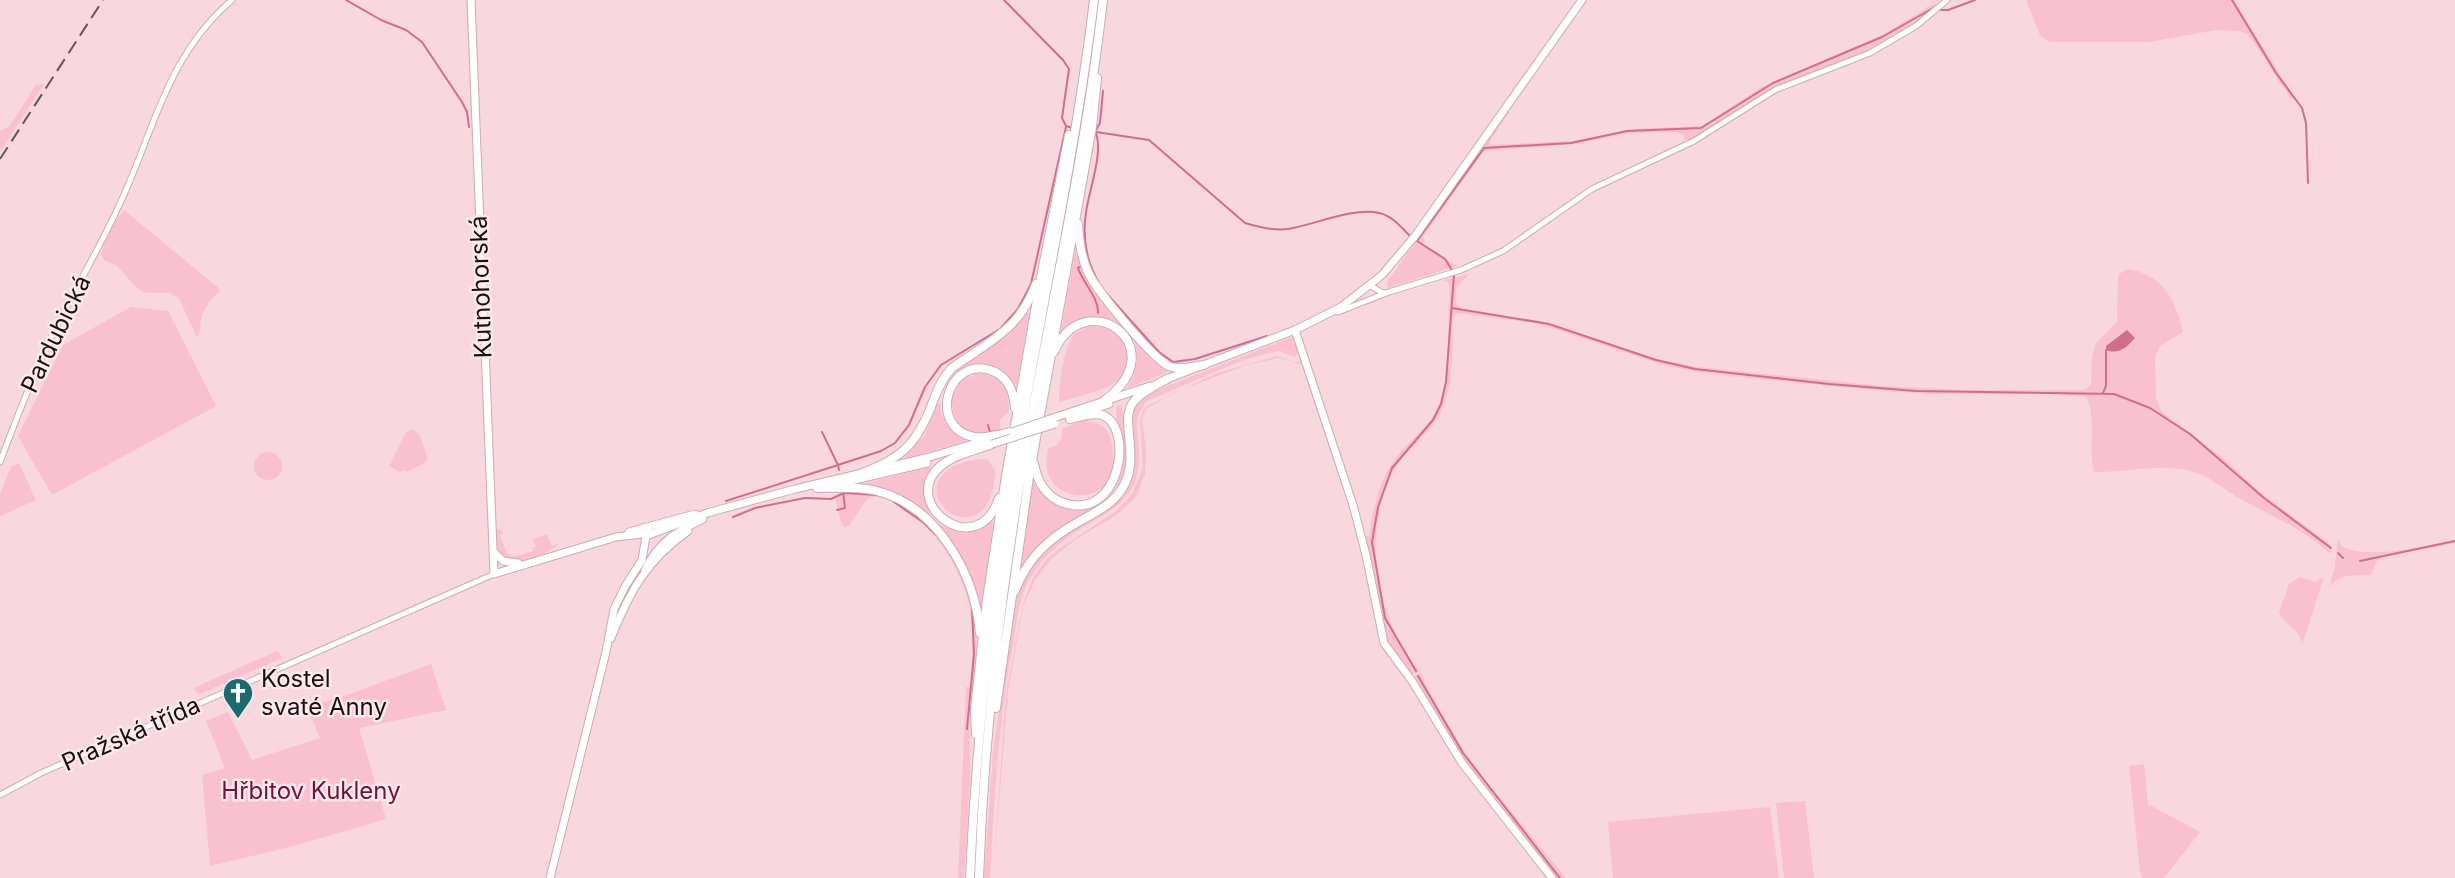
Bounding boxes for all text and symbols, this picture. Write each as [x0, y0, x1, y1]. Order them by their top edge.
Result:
street label: Kutnohorská [464, 215, 497, 359]
street label: Pardubická [15, 270, 96, 397]
place label: Kostel svaté Anny [261, 664, 387, 721]
church icon: Kostel svaté Anny [221, 676, 255, 720]
street label: Pražská třída [57, 690, 204, 777]
park label: Hřbitov Kukleny [221, 776, 401, 805]

